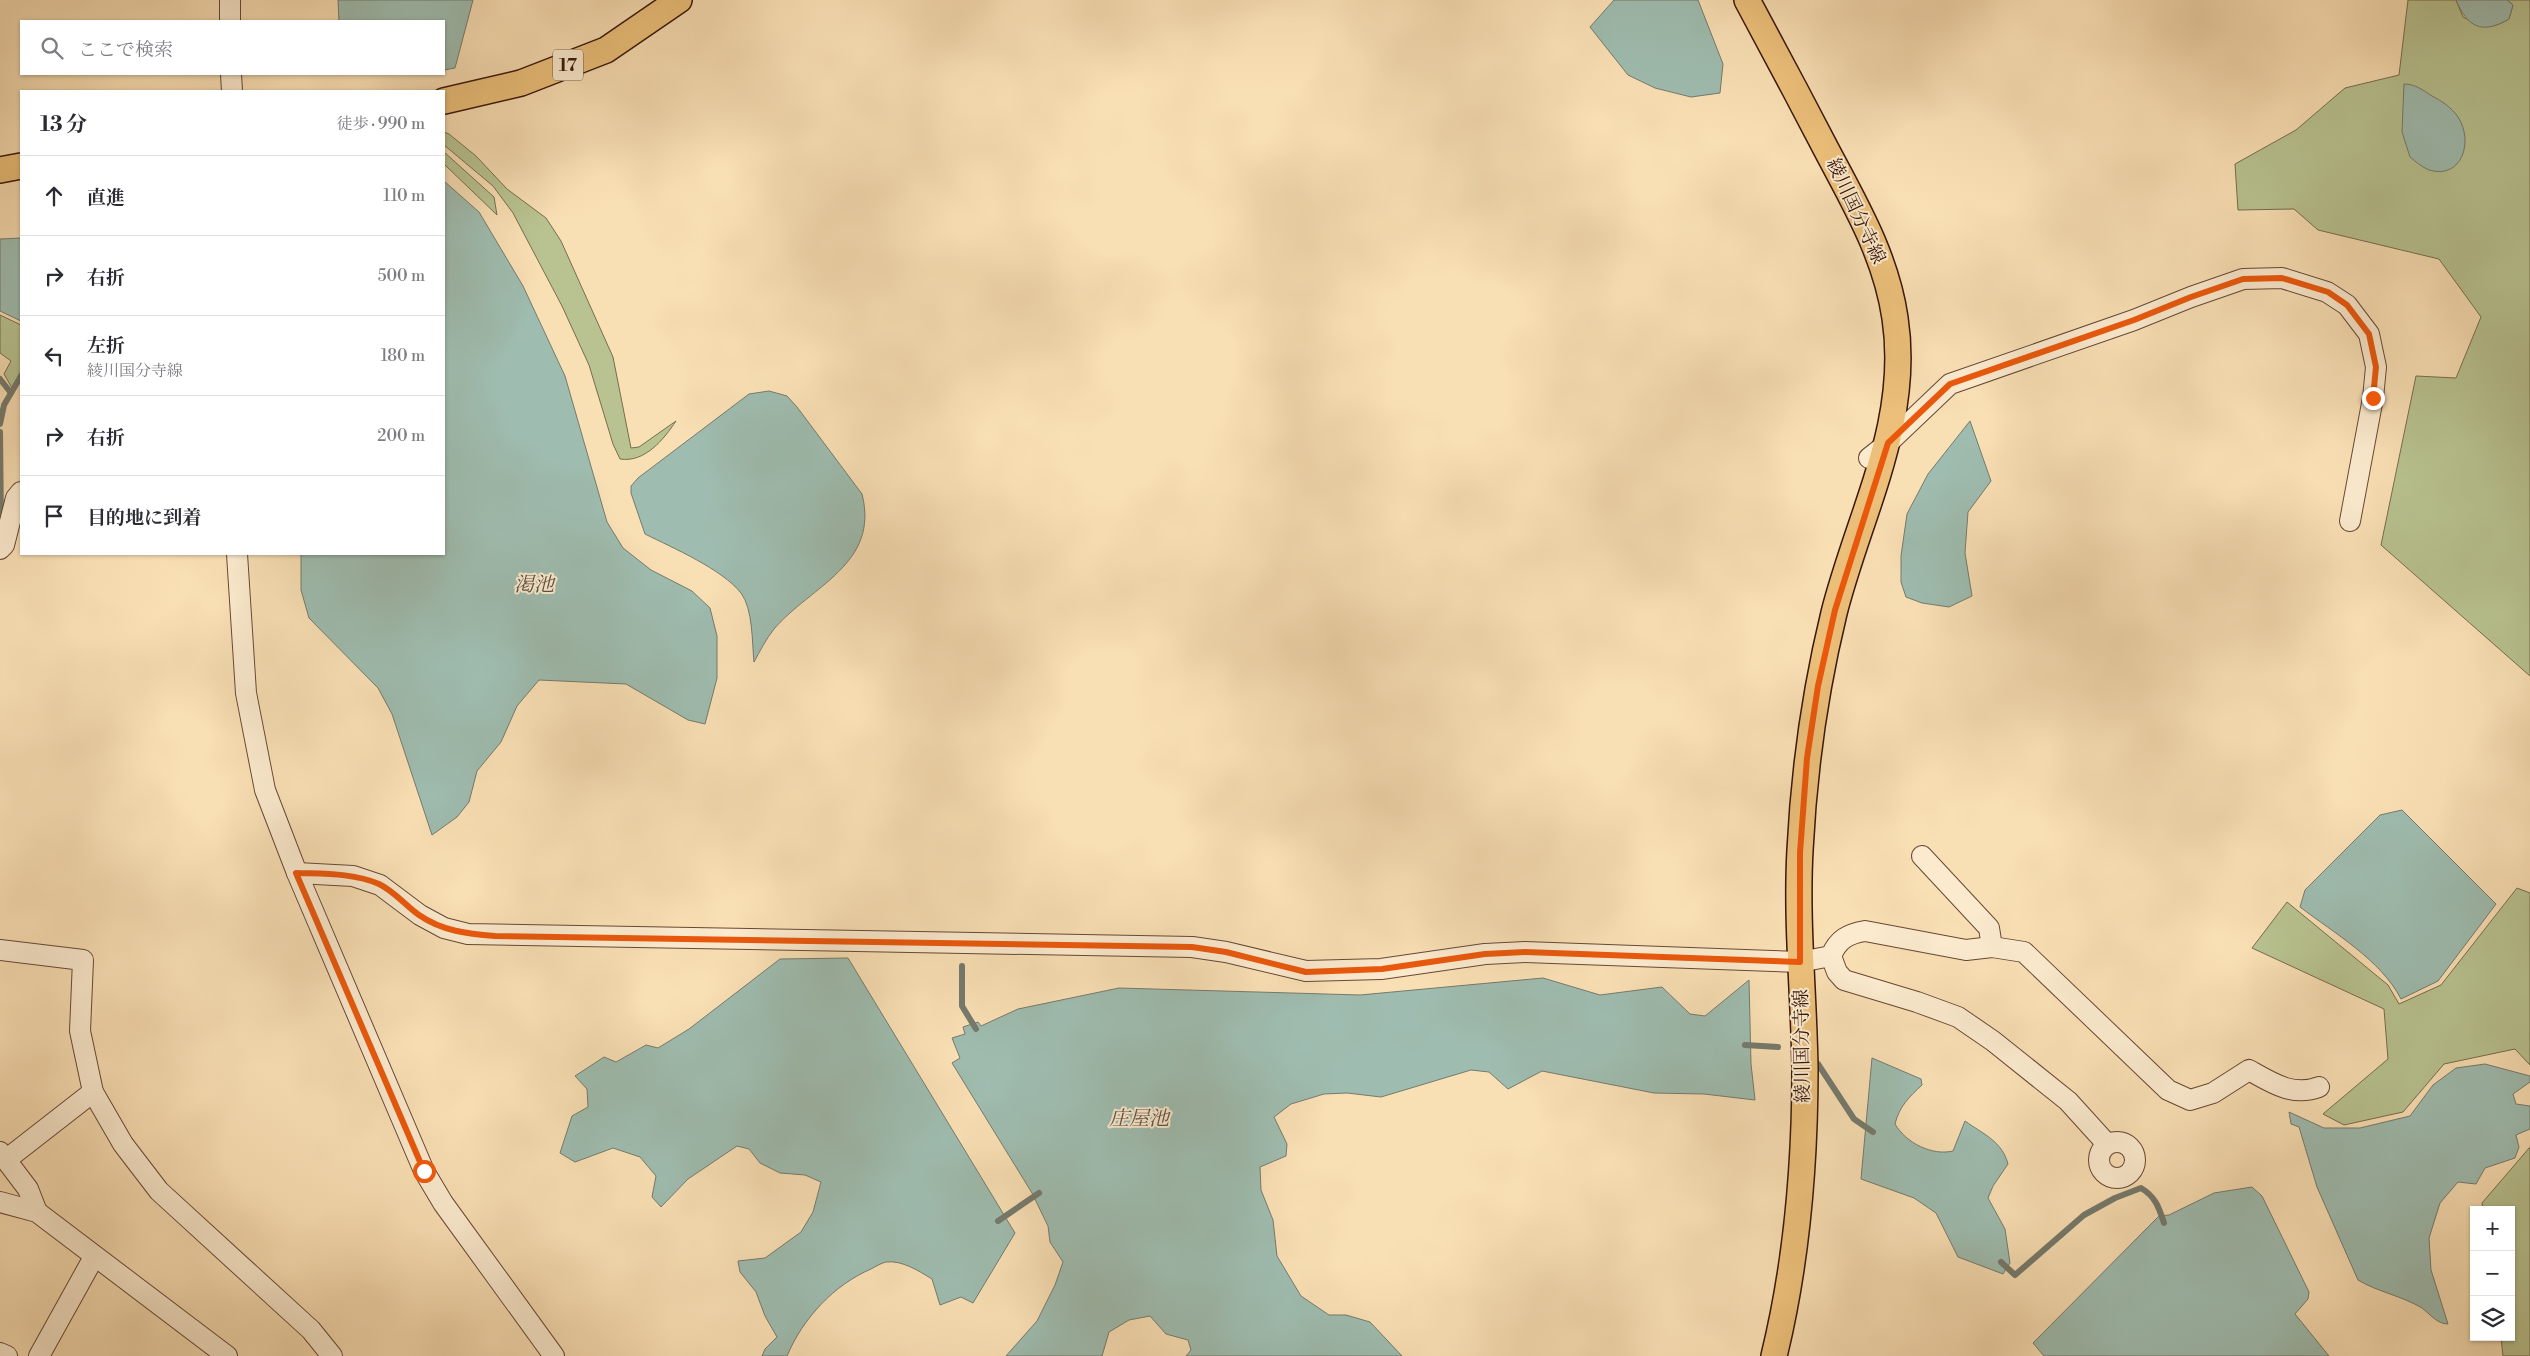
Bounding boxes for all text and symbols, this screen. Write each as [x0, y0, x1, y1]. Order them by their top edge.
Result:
search box [20, 20, 445, 75]
icon: search [38, 34, 66, 62]
text: ここで検索 [78, 38, 173, 62]
road number: 17 [553, 50, 583, 80]
text: 13 分 [40, 112, 87, 138]
text: 徒歩 · 990 m [336, 114, 425, 134]
street label: 綾川国分寺線 [1821, 154, 1891, 268]
icon: ahead [40, 182, 68, 210]
text: 直進 [87, 186, 125, 210]
text: 110 m [383, 186, 425, 206]
icon: right [40, 262, 68, 290]
text: 右折 [87, 266, 125, 290]
text: 500 m [378, 266, 425, 286]
text: 左折 [87, 334, 125, 358]
icon: left [40, 342, 68, 370]
text: 180 m [381, 346, 425, 366]
text: 綾川国分寺線 [87, 361, 183, 381]
route end [2362, 387, 2385, 410]
icon: right [40, 422, 68, 450]
text: 右折 [87, 426, 125, 450]
text: 200 m [377, 426, 425, 446]
icon: arrive [40, 502, 68, 530]
text: 目的地に到着 [87, 506, 201, 530]
water label: 渇池 [514, 573, 556, 598]
street label: 綾川国分寺線 [1789, 989, 1815, 1103]
water label: 庄屋池 [1109, 1107, 1171, 1132]
route start [413, 1160, 436, 1183]
map controls [2470, 1206, 2515, 1341]
button: + [2470, 1206, 2515, 1251]
button: − [2470, 1251, 2515, 1296]
button: layers [2470, 1296, 2515, 1341]

